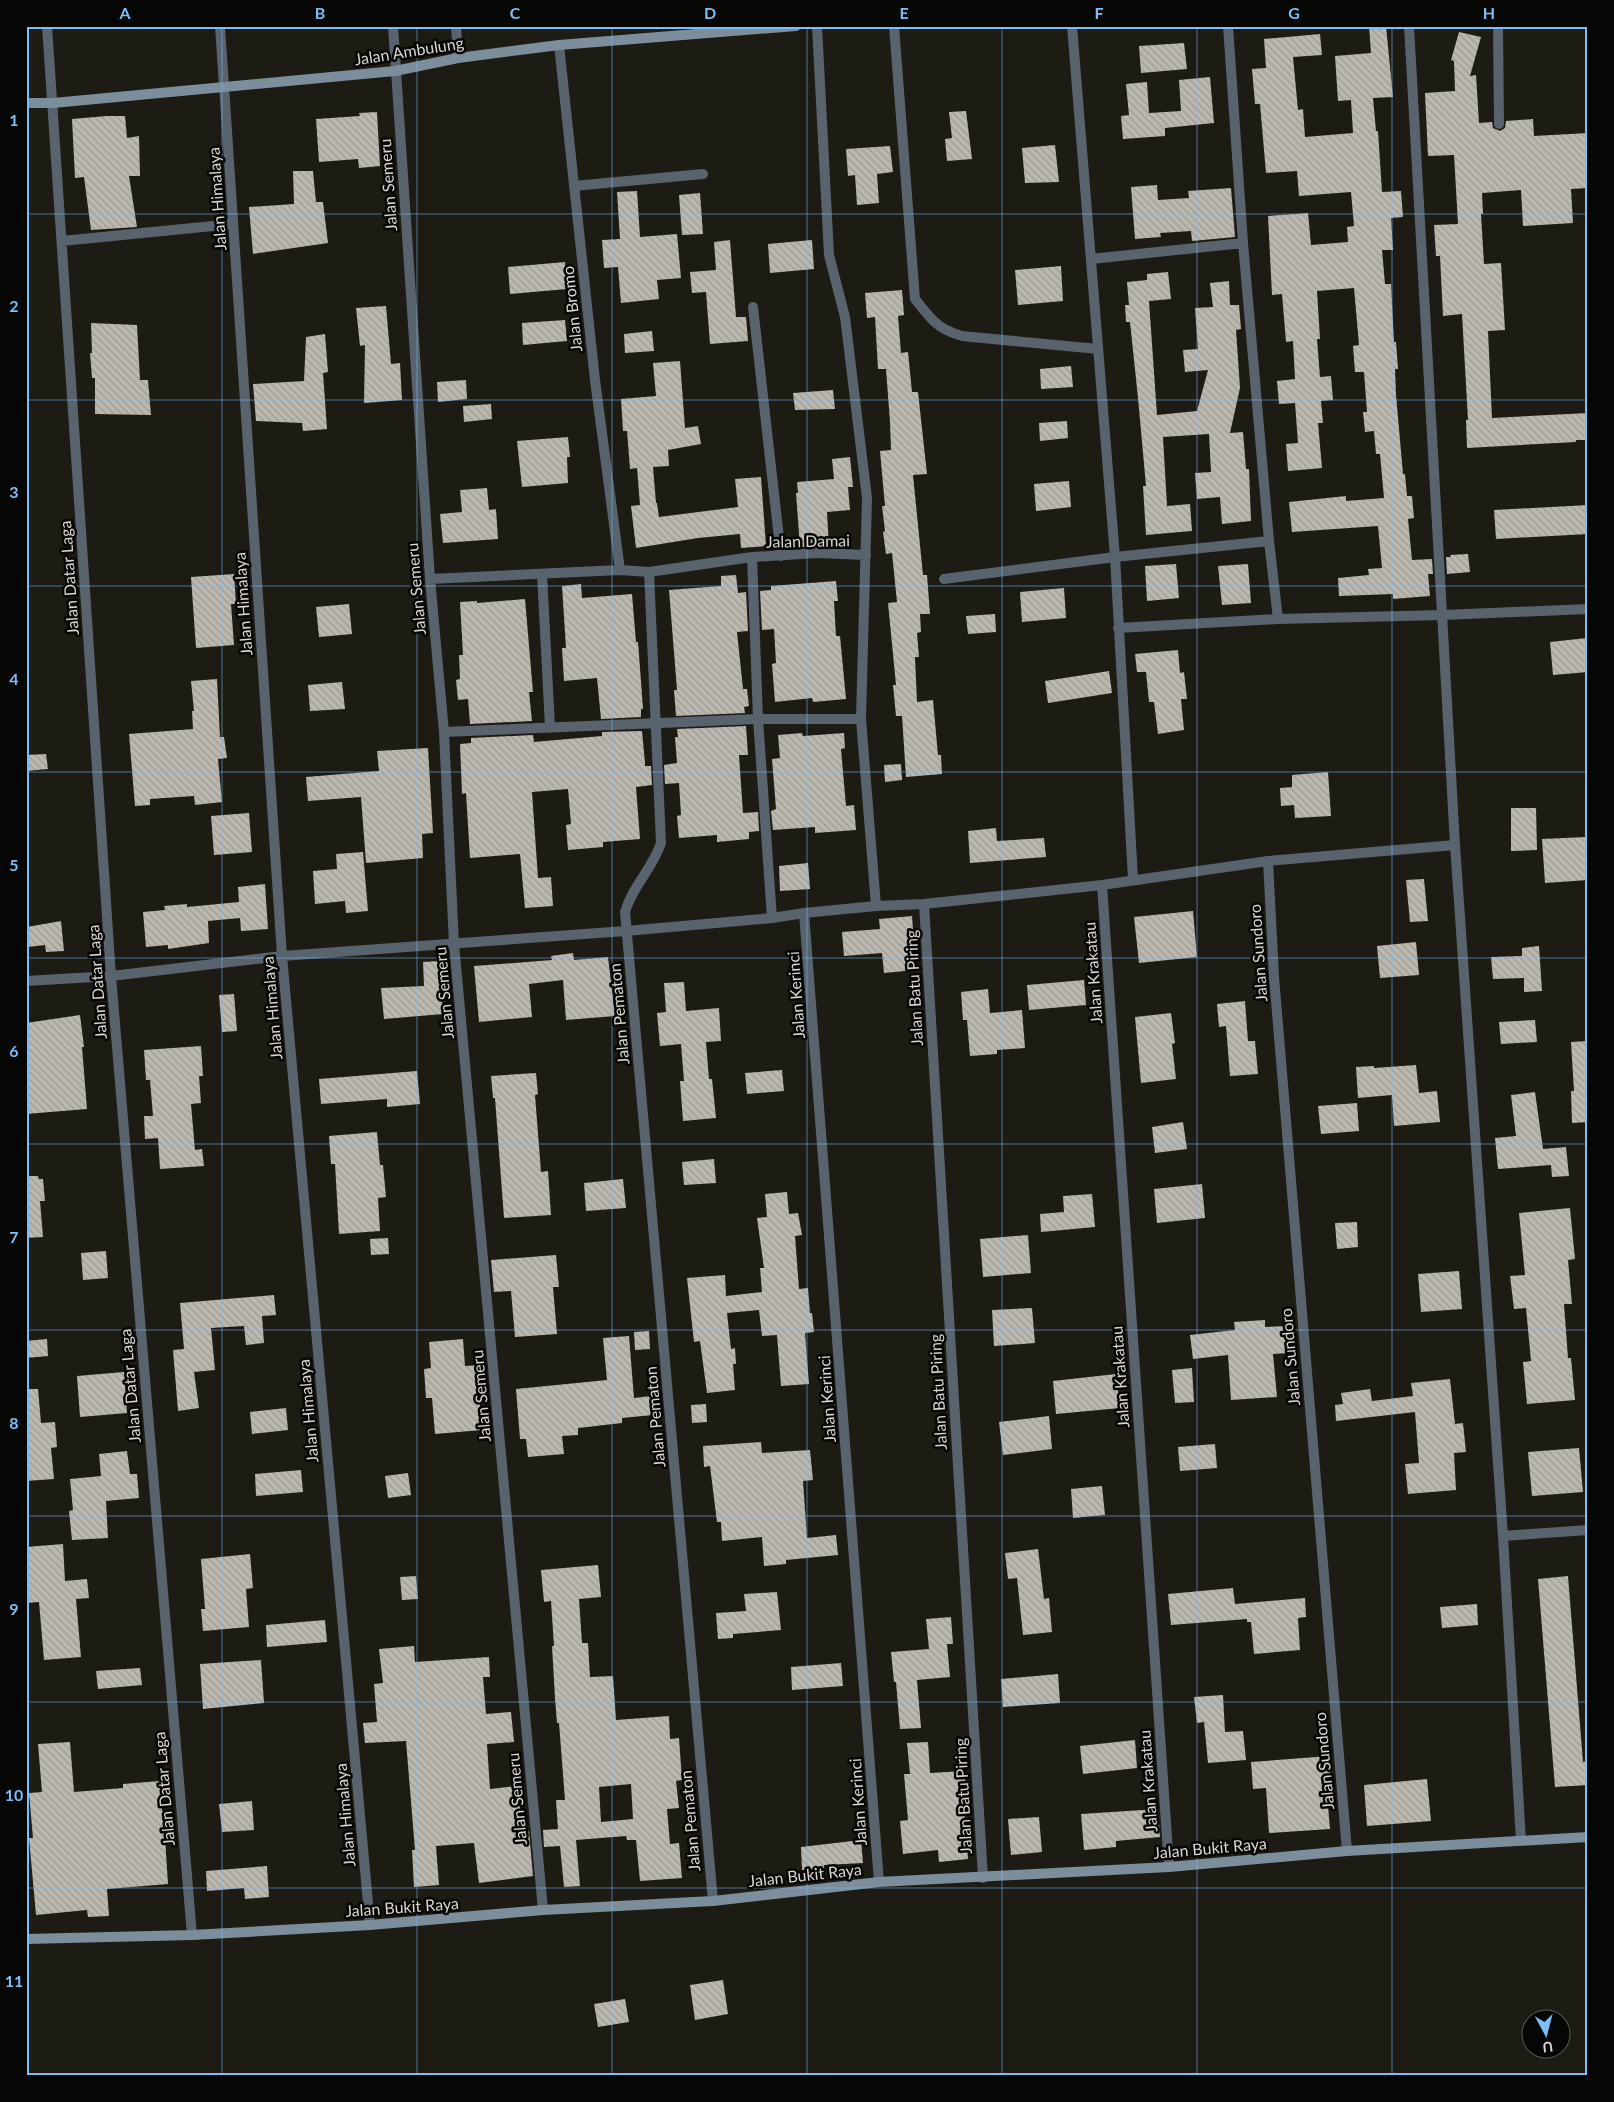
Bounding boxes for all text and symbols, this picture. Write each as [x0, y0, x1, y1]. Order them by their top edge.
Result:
text: A [118, 3, 131, 22]
text: B [315, 3, 325, 22]
text: C [510, 3, 521, 22]
text: D [704, 3, 716, 22]
text: E [899, 3, 909, 22]
text: F [1094, 3, 1104, 22]
text: G [1288, 3, 1300, 22]
text: H [1483, 3, 1495, 22]
street label: Jalan Ambulung [353, 32, 465, 69]
text: 1 [9, 110, 19, 129]
street label: Jalan Semeru [375, 138, 400, 232]
street label: Jalan Himalaya [203, 147, 230, 251]
street label: Jalan Bromo [558, 265, 585, 353]
text: 2 [9, 296, 19, 315]
text: 3 [9, 482, 19, 501]
street label: Jalan Datar Laga [55, 520, 82, 636]
street label: Jalan Damai [766, 530, 850, 551]
street label: Jalan Semeru [402, 542, 429, 636]
street label: Jalan Himalaya [229, 552, 256, 656]
text: 4 [9, 669, 19, 688]
text: 5 [9, 855, 19, 874]
street label: Jalan Sundoro [1245, 903, 1270, 1003]
street label: Jalan Krakatau [1079, 922, 1106, 1025]
street label: Jalan Datar Laga [83, 924, 110, 1040]
street label: Jalan Batu Piring [901, 929, 926, 1047]
street label: Jalan Semeru [430, 946, 457, 1040]
street label: Jalan Kerinci [783, 951, 808, 1039]
street label: Jalan Himalaya [258, 956, 285, 1061]
street label: Jalan Pematon [605, 963, 632, 1065]
text: 6 [9, 1041, 19, 1060]
text: 7 [9, 1227, 19, 1246]
street label: Jalan Sundoro [1276, 1307, 1303, 1407]
street label: Jalan Krakatau [1106, 1326, 1133, 1429]
street label: Jalan Datar Laga [115, 1328, 144, 1444]
street label: Jalan Batu Piring [925, 1333, 950, 1451]
street label: Jalan Semeru [467, 1349, 494, 1443]
street label: Jalan Kerinci [814, 1355, 839, 1443]
street label: Jalan Himalaya [294, 1359, 321, 1464]
street label: Jalan Pematon [641, 1366, 668, 1468]
text: 8 [9, 1413, 19, 1432]
text: 9 [9, 1599, 19, 1618]
street label: Jalan Sundoro [1310, 1711, 1337, 1811]
street label: Jalan Krakatau [1134, 1730, 1161, 1833]
street label: Jalan Datar Laga [149, 1731, 178, 1847]
street label: Jalan Batu Piring [950, 1737, 975, 1855]
street label: Jalan Semeru [503, 1752, 530, 1846]
street label: Jalan Kerinci [845, 1758, 870, 1846]
street label: Jalan Himalaya [331, 1763, 358, 1868]
street label: Jalan Pematon [676, 1770, 703, 1872]
text: 10 [5, 1785, 23, 1804]
street label: Jalan Bukit Raya [1152, 1833, 1267, 1862]
street label: Jalan Bukit Raya [747, 1859, 863, 1890]
street label: Jalan Bukit Raya [345, 1893, 459, 1920]
text: 11 [5, 1971, 23, 1990]
north arrow [1522, 2010, 1572, 2060]
text: U [1541, 2038, 1554, 2056]

